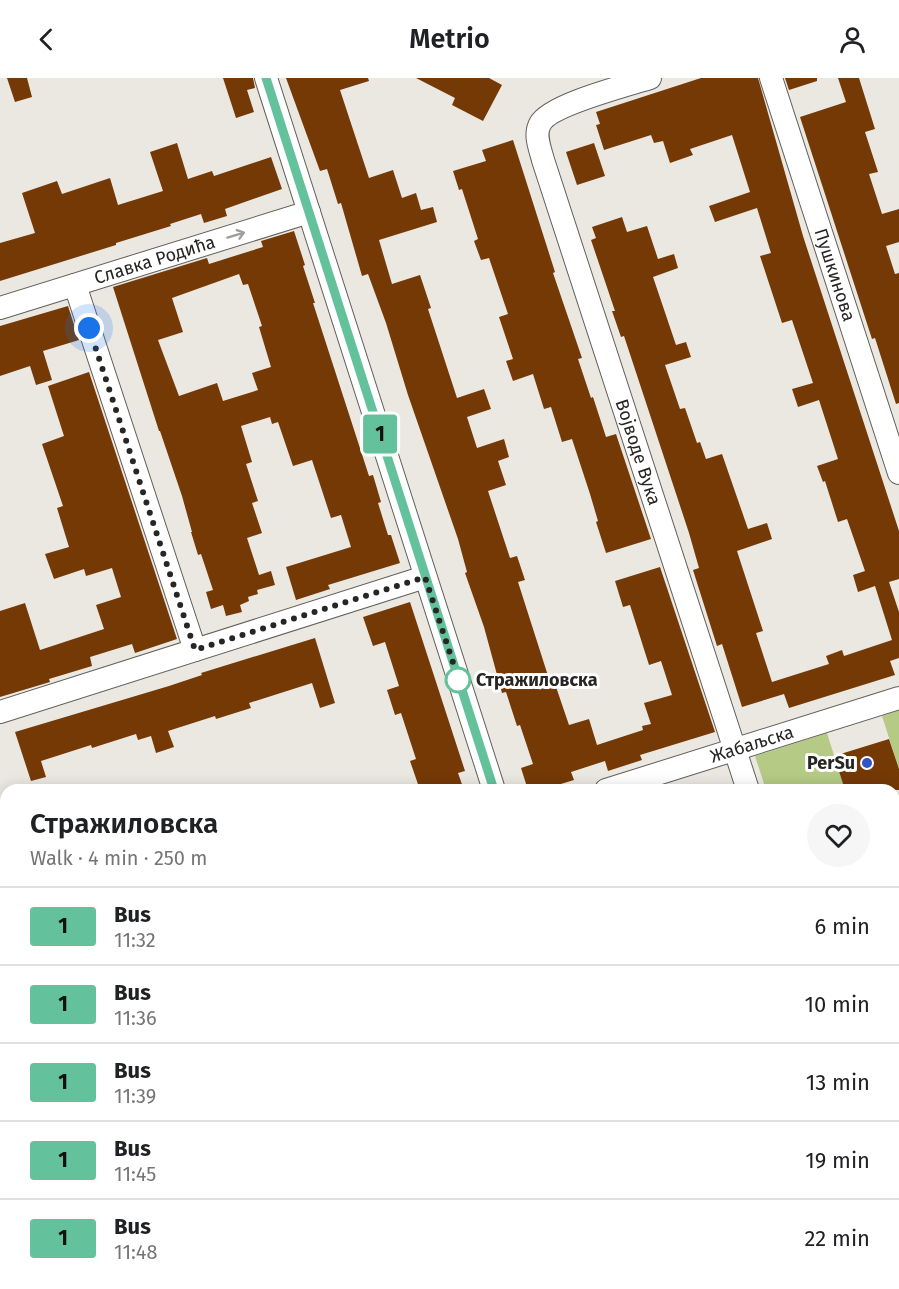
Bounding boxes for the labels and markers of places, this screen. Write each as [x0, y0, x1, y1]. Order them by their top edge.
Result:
marker: Стражиловска [445, 667, 471, 693]
place label: Стражиловска [476, 669, 598, 691]
place label: PerSu [807, 752, 855, 774]
marker: PerSu [860, 756, 874, 770]

